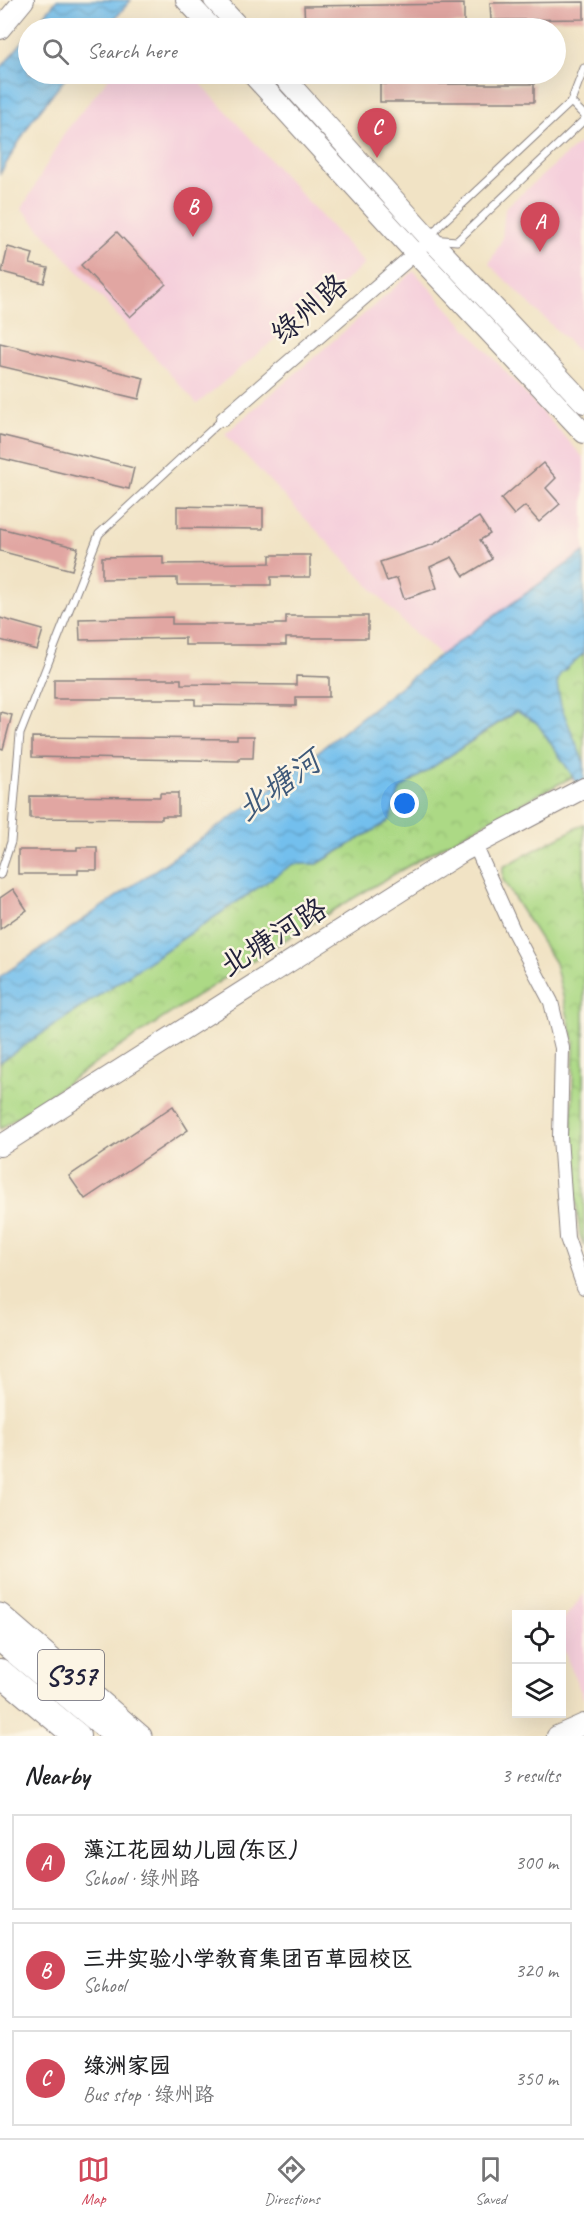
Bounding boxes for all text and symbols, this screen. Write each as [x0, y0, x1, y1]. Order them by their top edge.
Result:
search box [18, 18, 566, 84]
icon: search [39, 35, 72, 68]
text: Search here [87, 37, 177, 65]
pin: C [358, 108, 397, 158]
pin: B [174, 188, 212, 237]
pin: A [520, 202, 560, 252]
street label: 绿州路 [263, 265, 355, 353]
water label: 北塘河 [227, 738, 333, 830]
your location [390, 789, 419, 818]
street label: 北塘河路 [212, 889, 334, 985]
map controls [512, 1610, 566, 1718]
button: locate [512, 1610, 566, 1664]
road number: S357 [38, 1650, 104, 1700]
button: layers [512, 1664, 566, 1718]
text: Nearby [24, 1759, 89, 1792]
text: 3 results [501, 1763, 560, 1788]
text: 藻江花园幼儿园(东区) [83, 1836, 296, 1864]
text: A [40, 1850, 51, 1875]
text: 300 m [515, 1850, 558, 1875]
text: School · 绿州路 [83, 1866, 199, 1891]
text: 三井实验小学教育集团百草园校区 [83, 1945, 413, 1973]
text: B [40, 1958, 51, 1983]
text: 320 m [515, 1958, 558, 1983]
text: School [83, 1973, 126, 1998]
text: 绿洲家园 [83, 2052, 171, 2080]
text: C [41, 2066, 50, 2091]
text: 350 m [515, 2066, 558, 2091]
text: Bus stop · 绿州路 [83, 2082, 214, 2107]
tab: Map [77, 2153, 110, 2209]
tab: Directions [264, 2153, 320, 2209]
tab: Saved [474, 2153, 507, 2209]

